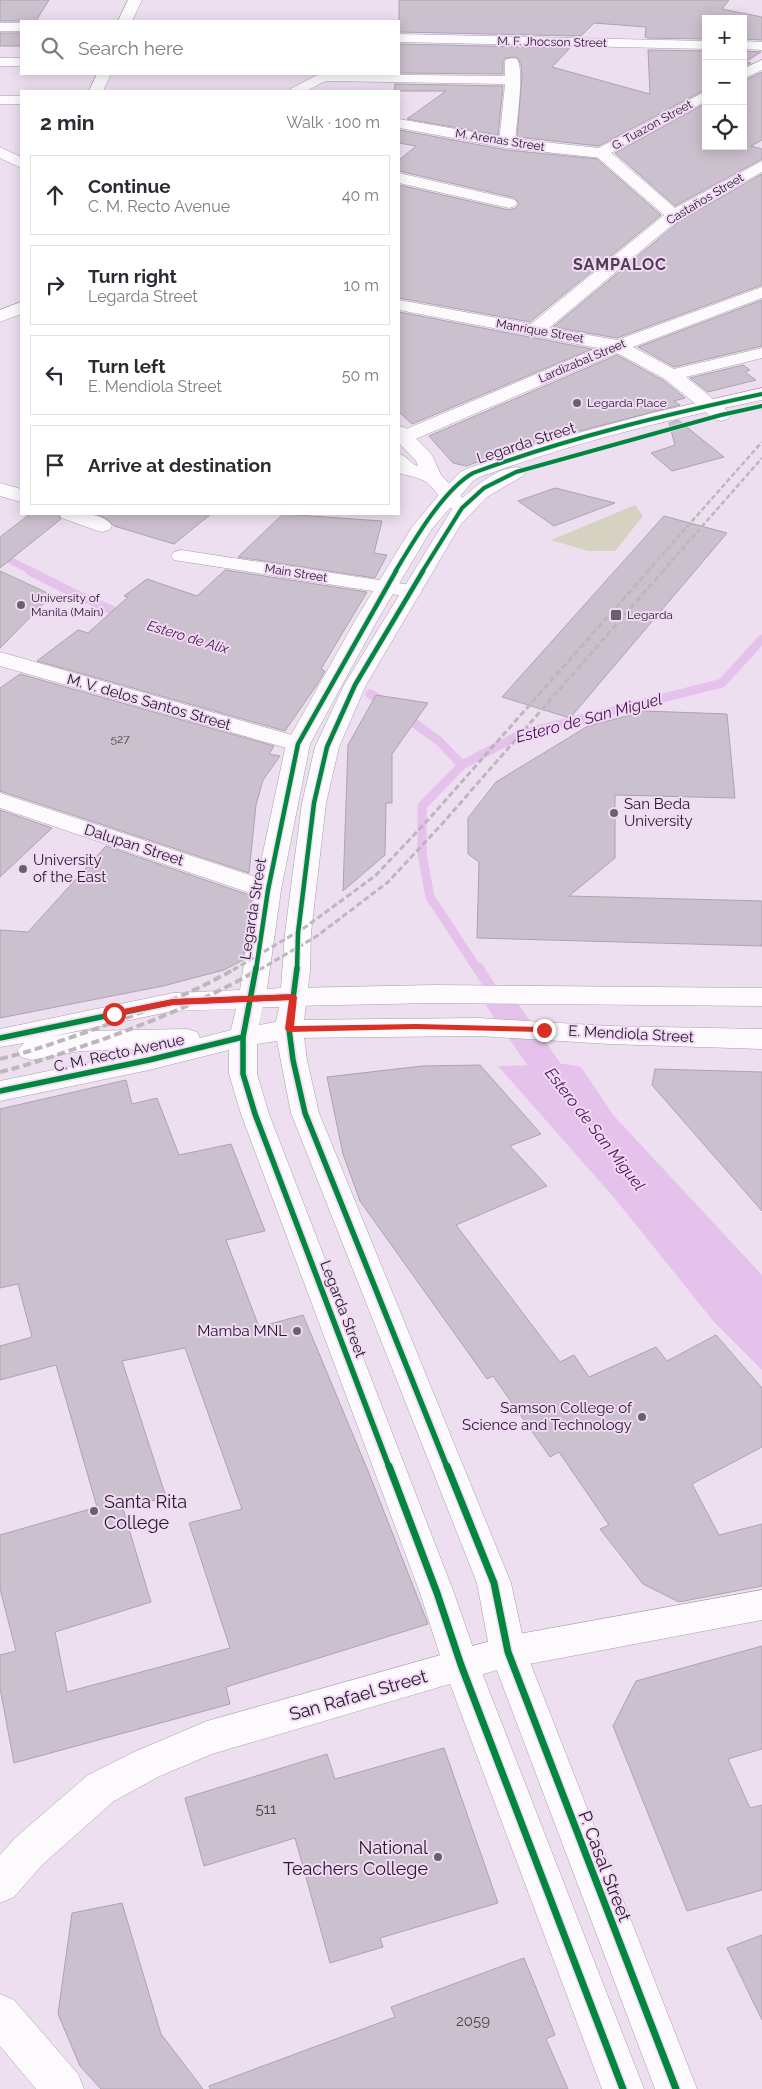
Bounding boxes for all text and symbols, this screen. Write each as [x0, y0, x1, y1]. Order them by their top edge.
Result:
map controls [702, 15, 747, 150]
button: + [702, 15, 747, 60]
search box [20, 20, 400, 75]
icon: search [38, 34, 66, 62]
street label: M. F. Jhocson Street [497, 34, 607, 50]
text: Search here [78, 37, 184, 59]
button: − [702, 60, 747, 105]
street label: G. Tuazon Street [609, 97, 695, 153]
button: locate [702, 105, 747, 150]
text: 2 min [40, 110, 94, 135]
text: Walk · 100 m [286, 113, 380, 132]
street label: M. Arenas Street [454, 126, 546, 154]
street label: Castaños Street [664, 170, 746, 228]
text: Continue [88, 175, 171, 197]
icon: ahead [41, 181, 69, 209]
text: 40 m [342, 186, 379, 205]
text: C. M. Recto Avenue [88, 197, 230, 216]
district label: SAMPALOC [573, 255, 667, 274]
text: Turn right [88, 265, 177, 287]
icon: right [41, 271, 69, 299]
text: 10 m [344, 276, 379, 295]
text: Legarda Street [88, 287, 198, 306]
street label: Manrique Street [495, 316, 585, 346]
street label: Lardizabal Street [536, 336, 628, 386]
text: Turn left [88, 355, 165, 377]
icon: left [41, 361, 69, 389]
text: 50 m [342, 366, 379, 385]
text: E. Mendiola Street [88, 377, 222, 396]
place label: Legarda Place [587, 396, 667, 410]
marker: Legarda Place [571, 397, 583, 409]
street label: Legarda Street [474, 419, 578, 467]
icon: arrive [41, 451, 69, 479]
text: Arrive at destination [88, 454, 272, 476]
street label: Main Street [264, 561, 328, 585]
place label: University of Manila (Main) [31, 591, 104, 619]
marker: University of Manila (Main) [15, 599, 27, 611]
marker: Legarda [609, 608, 623, 622]
place label: Legarda [627, 608, 673, 622]
water label: Estero de Alix [145, 617, 232, 657]
street label: M. V. delos Santos Street [65, 670, 233, 734]
water label: Estero de San Miguel [514, 689, 664, 747]
house number: 527 [110, 732, 130, 746]
place label: San Beda University [624, 795, 693, 830]
marker: San Beda University [608, 807, 620, 819]
street label: Dalupan Street [82, 820, 186, 870]
place label: University of the East [33, 851, 106, 886]
street label: Legarda Street [236, 857, 270, 961]
marker: University of the East [17, 863, 29, 875]
route start [103, 1003, 126, 1026]
route end [533, 1019, 556, 1042]
street label: E. Mendiola Street [568, 1022, 694, 1046]
street label: C. M. Recto Avenue [52, 1030, 186, 1076]
water label: Estero de San Miguel [541, 1064, 649, 1194]
street label: Legarda Street [316, 1258, 370, 1360]
place label: Mamba MNL [197, 1322, 287, 1340]
marker: Mamba MNL [291, 1325, 303, 1337]
place label: Samson College of Science and Technology [462, 1399, 633, 1434]
marker: Samson College of Science and Technology [636, 1411, 648, 1423]
place label: Santa Rita College [104, 1491, 187, 1533]
marker: Santa Rita College [88, 1505, 100, 1517]
street label: San Rafael Street [287, 1665, 429, 1725]
house number: 511 [255, 1800, 277, 1818]
street label: P. Casal Street [574, 1808, 636, 1924]
place label: National Teachers College [283, 1837, 428, 1879]
marker: National Teachers College [432, 1851, 444, 1863]
house number: 2059 [456, 2012, 490, 2030]

